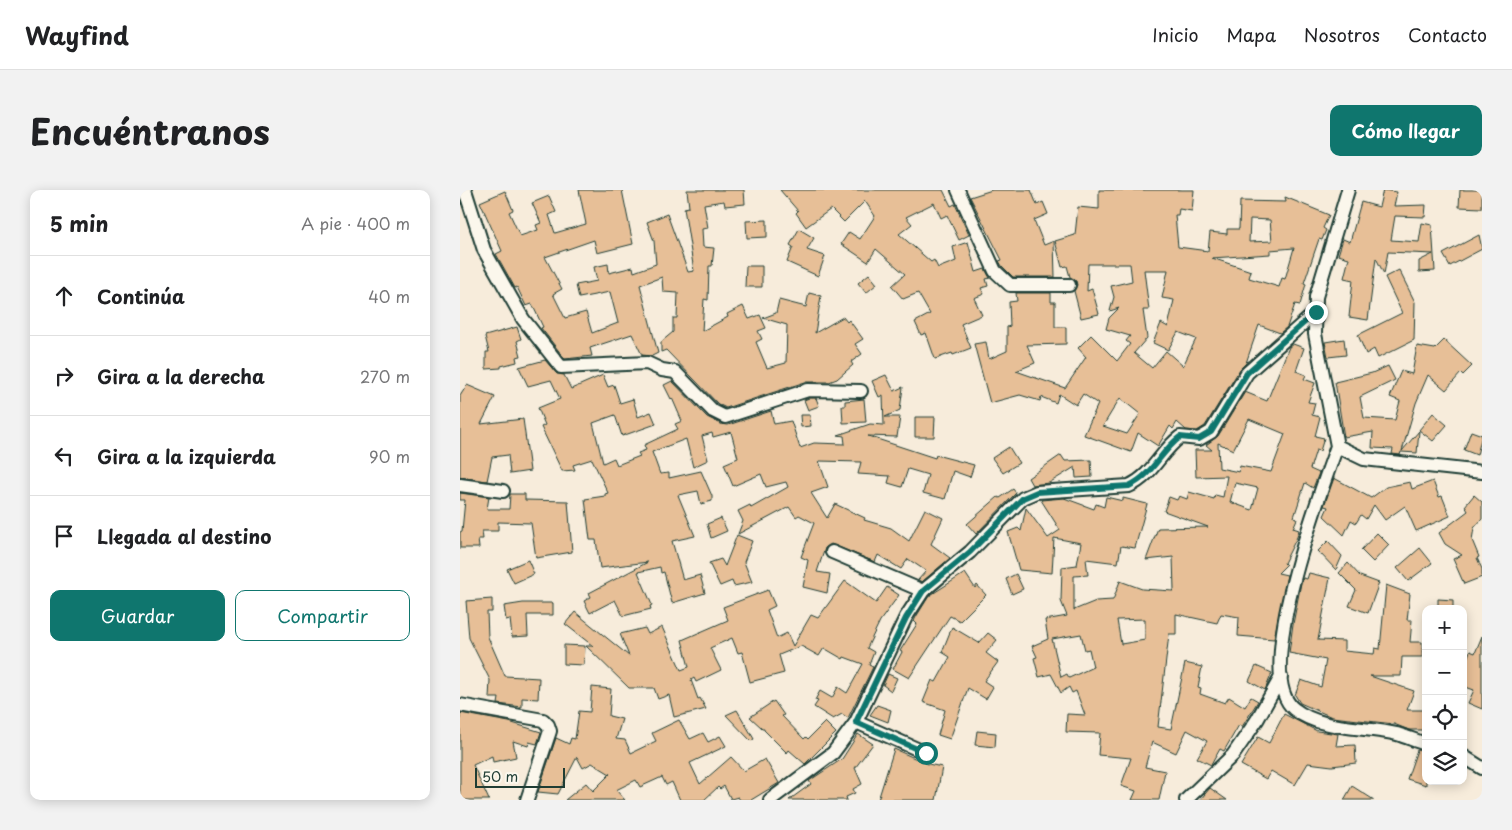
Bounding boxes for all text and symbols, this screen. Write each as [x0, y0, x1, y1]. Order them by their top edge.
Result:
text: Wayfind [25, 17, 129, 53]
text: Inicio [1152, 21, 1199, 48]
text: Mapa [1227, 21, 1276, 48]
text: Nosotros [1304, 21, 1380, 48]
text: Contacto [1408, 21, 1487, 48]
text: Encuéntranos [30, 104, 270, 157]
button: Cómo llegar [1330, 105, 1482, 156]
text: 5 min [50, 207, 108, 239]
text: A pie · 400 m [301, 211, 410, 235]
icon: ahead [50, 282, 78, 310]
text: Continúa [97, 282, 185, 310]
text: 40 m [368, 284, 410, 308]
route end [1305, 301, 1328, 324]
icon: right [50, 362, 78, 390]
text: Gira a la derecha [97, 362, 265, 390]
text: 270 m [360, 364, 410, 388]
icon: left [50, 442, 78, 470]
text: Gira a la izquierda [97, 442, 276, 470]
text: 90 m [369, 444, 410, 468]
icon: arrive [50, 522, 78, 550]
text: Llegada al destino [97, 522, 271, 550]
button: Guardar [50, 590, 225, 641]
button: Compartir [235, 590, 410, 641]
map controls [1422, 605, 1467, 785]
button: + [1422, 605, 1467, 650]
button: − [1422, 650, 1467, 695]
button: locate [1422, 695, 1467, 740]
button: layers [1422, 740, 1467, 785]
route start [915, 742, 938, 765]
scale bar [475, 765, 565, 788]
text: 50 m [482, 766, 518, 787]

